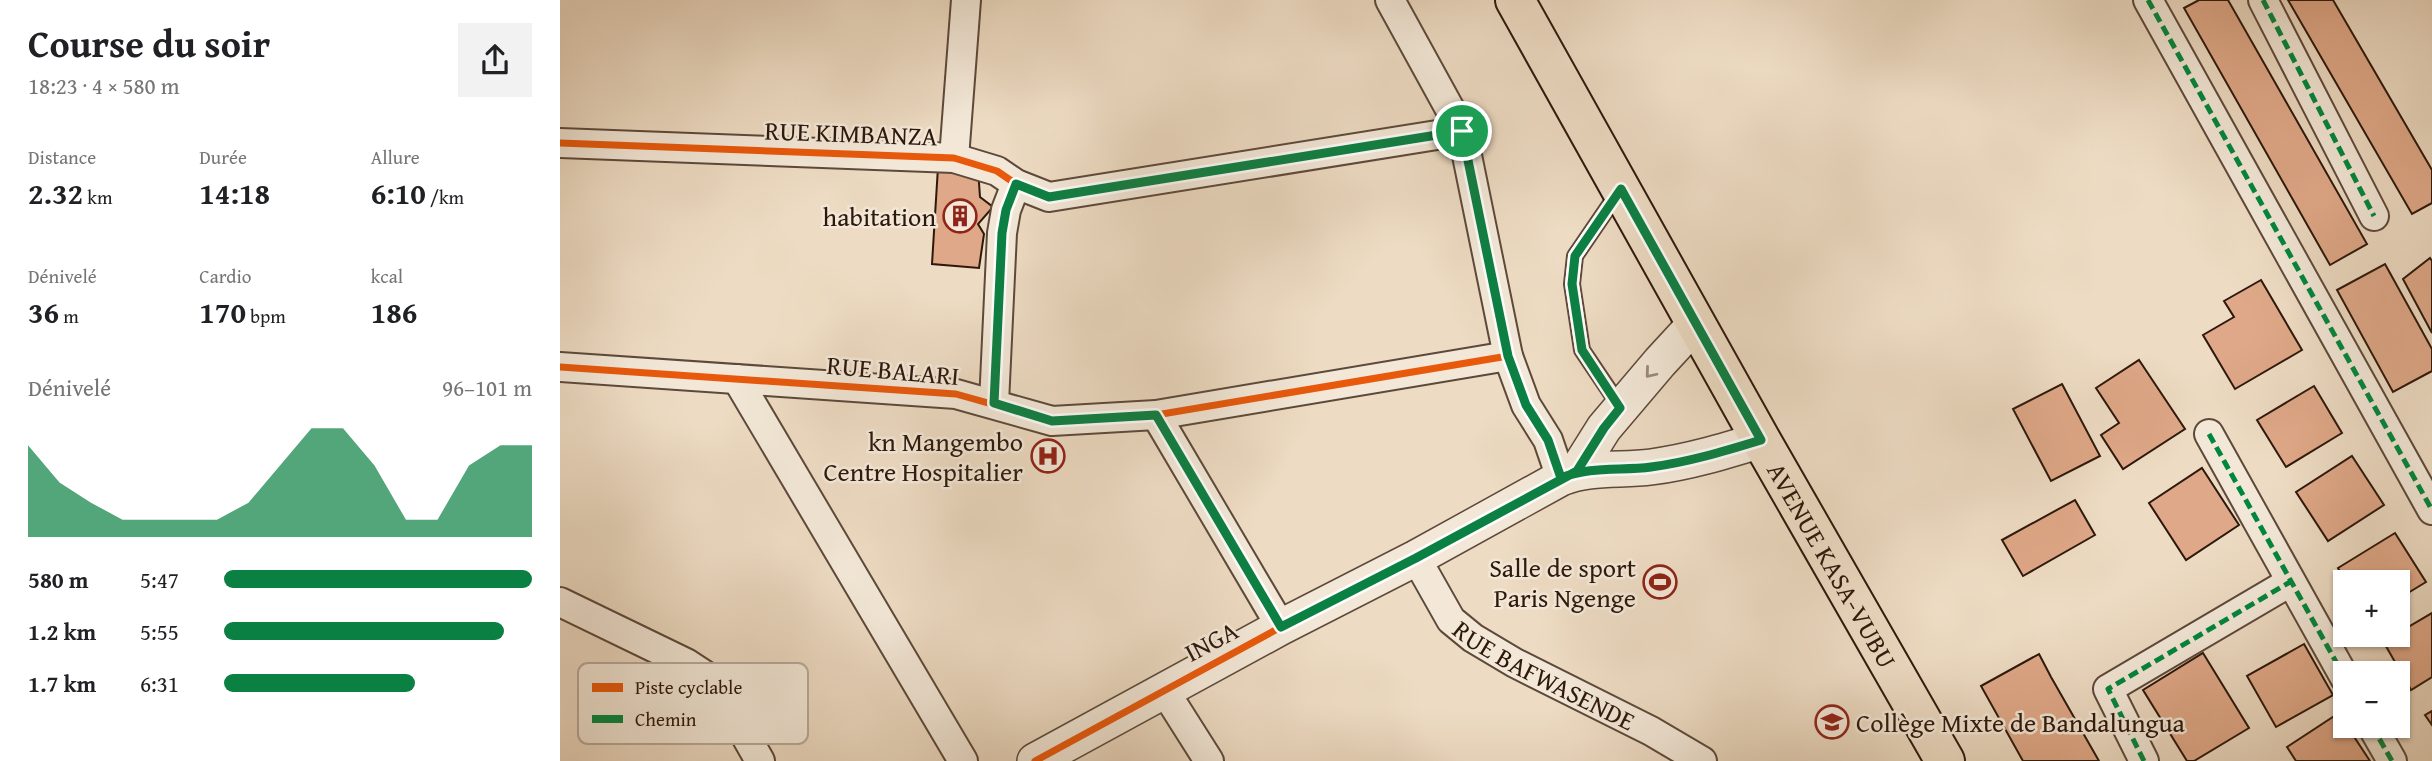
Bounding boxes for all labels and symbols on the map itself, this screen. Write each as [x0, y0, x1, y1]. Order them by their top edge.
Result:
pin [1432, 101, 1492, 161]
street label: RUE KIMBANZA [764, 110, 938, 156]
place label: habitation [823, 197, 936, 236]
building icon: habitation [941, 197, 979, 235]
street label: RUE BALARI [825, 345, 961, 395]
one-way arrow [1646, 365, 1658, 378]
place label: kn Mangembo Centre Hospitalier [823, 422, 1023, 491]
hospital icon: kn Mangembo Centre Hospitalier [1029, 437, 1067, 475]
street label: AVENUE KASA-VUBU [1758, 455, 1907, 675]
place label: Salle de sport Paris Ngenge [1489, 548, 1636, 617]
sports icon: Salle de sport Paris Ngenge [1641, 563, 1679, 601]
street label: RUE BAFWASENDE [1445, 610, 1642, 740]
street label: INGA [1177, 611, 1245, 671]
legend [578, 663, 808, 744]
text: Piste cyclable [635, 673, 742, 701]
school or university icon: Collège Mixte de Bandalungua [1813, 703, 1851, 741]
place label: Collège Mixte de Bandalungua [1856, 703, 2186, 742]
text: Chemin [635, 705, 697, 733]

